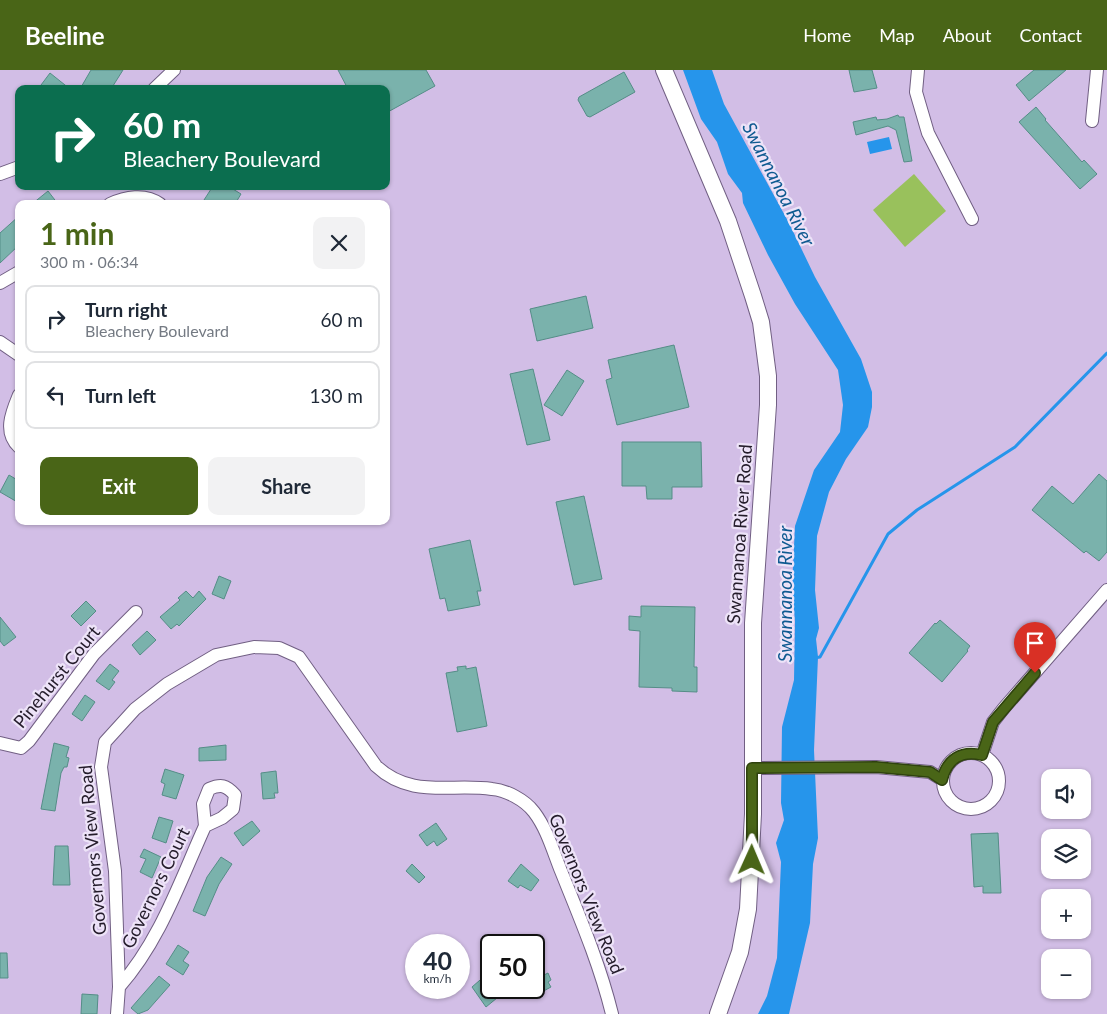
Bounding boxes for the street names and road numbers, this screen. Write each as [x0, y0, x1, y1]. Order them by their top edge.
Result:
street label: Swannanoa River Road [722, 443, 756, 624]
street label: Pinehurst Court [8, 620, 104, 732]
street label: Governors View Road [74, 764, 110, 936]
street label: Governors View Road [545, 810, 629, 977]
street label: Governors Court [116, 823, 194, 952]

